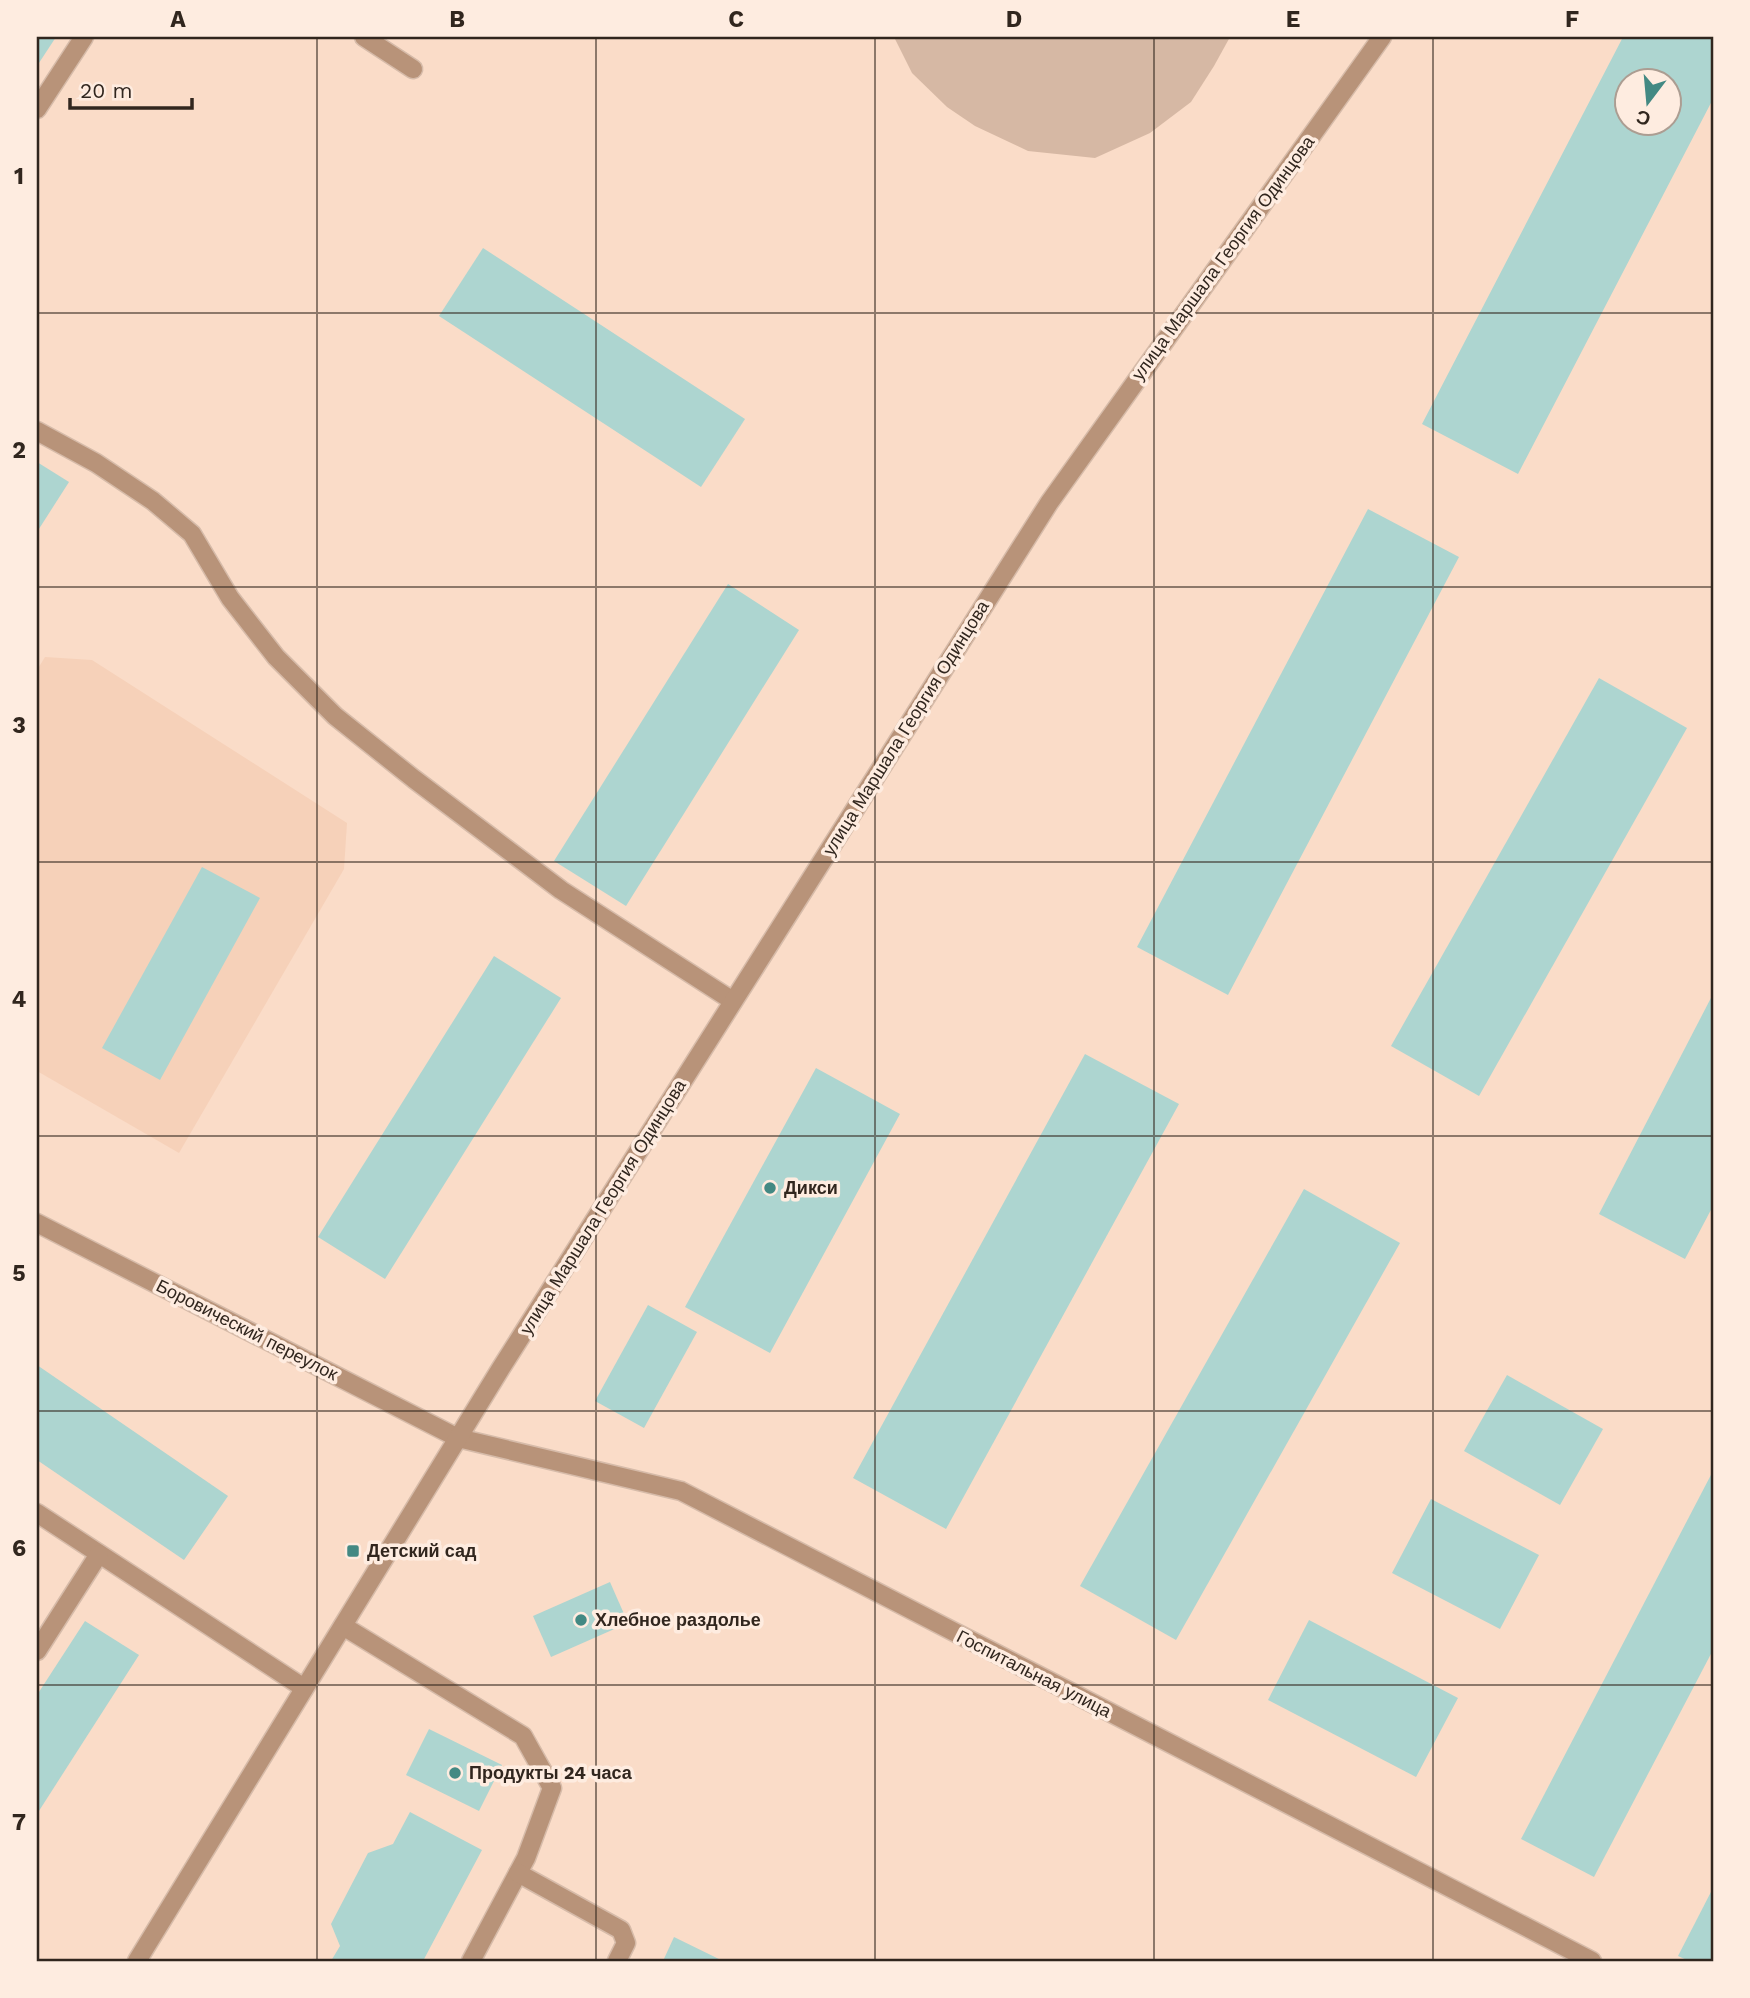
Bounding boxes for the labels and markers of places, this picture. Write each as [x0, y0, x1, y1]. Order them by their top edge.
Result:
place label: Дикси [784, 1177, 838, 1198]
marker: Дикси [762, 1180, 778, 1196]
place label: Детский сад [367, 1540, 477, 1561]
marker: Детский сад [345, 1543, 361, 1559]
place label: Хлебное раздолье [595, 1609, 761, 1630]
marker: Хлебное раздолье [573, 1612, 589, 1628]
place label: Продукты 24 часа [469, 1762, 633, 1783]
marker: Продукты 24 часа [447, 1765, 463, 1781]

